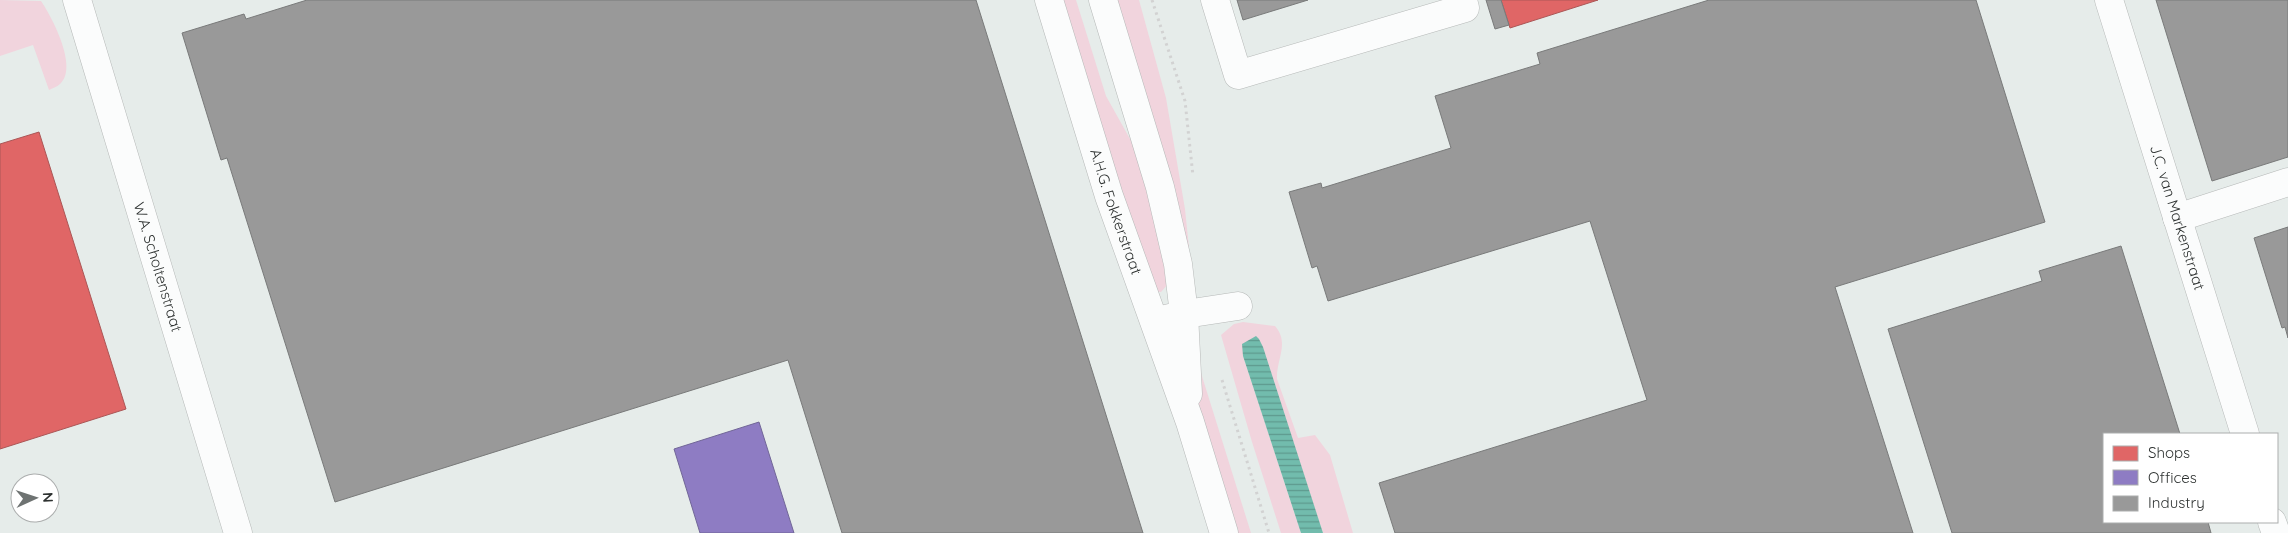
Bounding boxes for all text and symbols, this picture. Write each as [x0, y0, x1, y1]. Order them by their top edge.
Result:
street label: J.C. van Markenstraat [2146, 143, 2209, 292]
street label: A.H.G. Fokkerstraat [1086, 146, 1146, 277]
street label: W.A. Scholtenstraat [130, 200, 187, 334]
legend [2103, 433, 2278, 523]
text: Shops [2148, 443, 2190, 462]
text: Offices [2148, 468, 2197, 487]
north arrow [10, 473, 60, 523]
text: N [39, 492, 57, 503]
text: Industry [2148, 493, 2205, 512]

